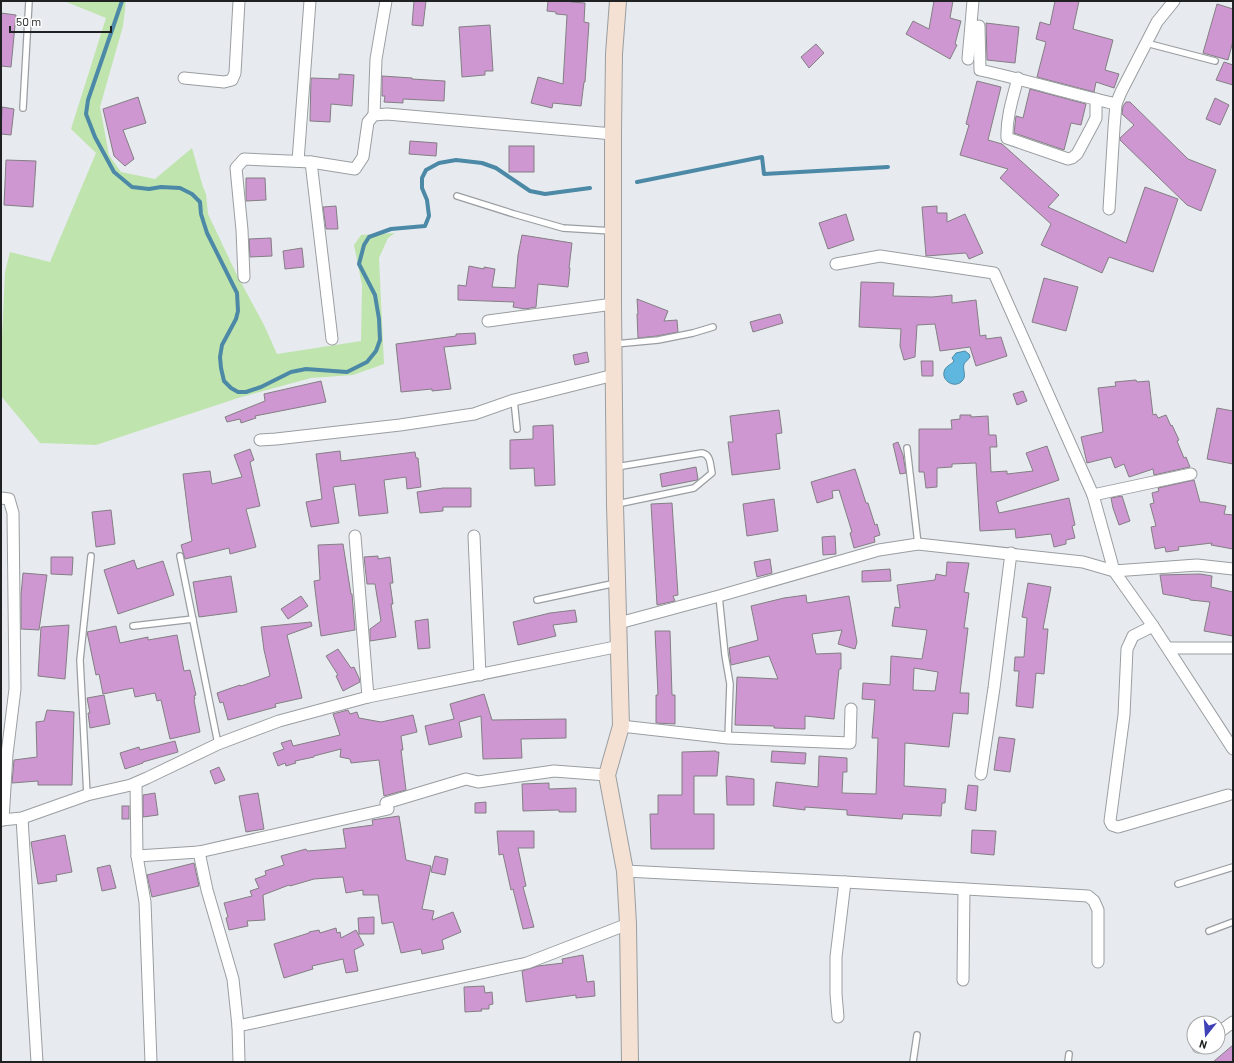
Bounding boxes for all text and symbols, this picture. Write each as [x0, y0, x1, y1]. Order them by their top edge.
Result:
scale bar [10, 8, 111, 34]
text: 50 m [16, 14, 41, 28]
north arrow [1186, 1015, 1226, 1055]
text: N [1198, 1038, 1208, 1052]

